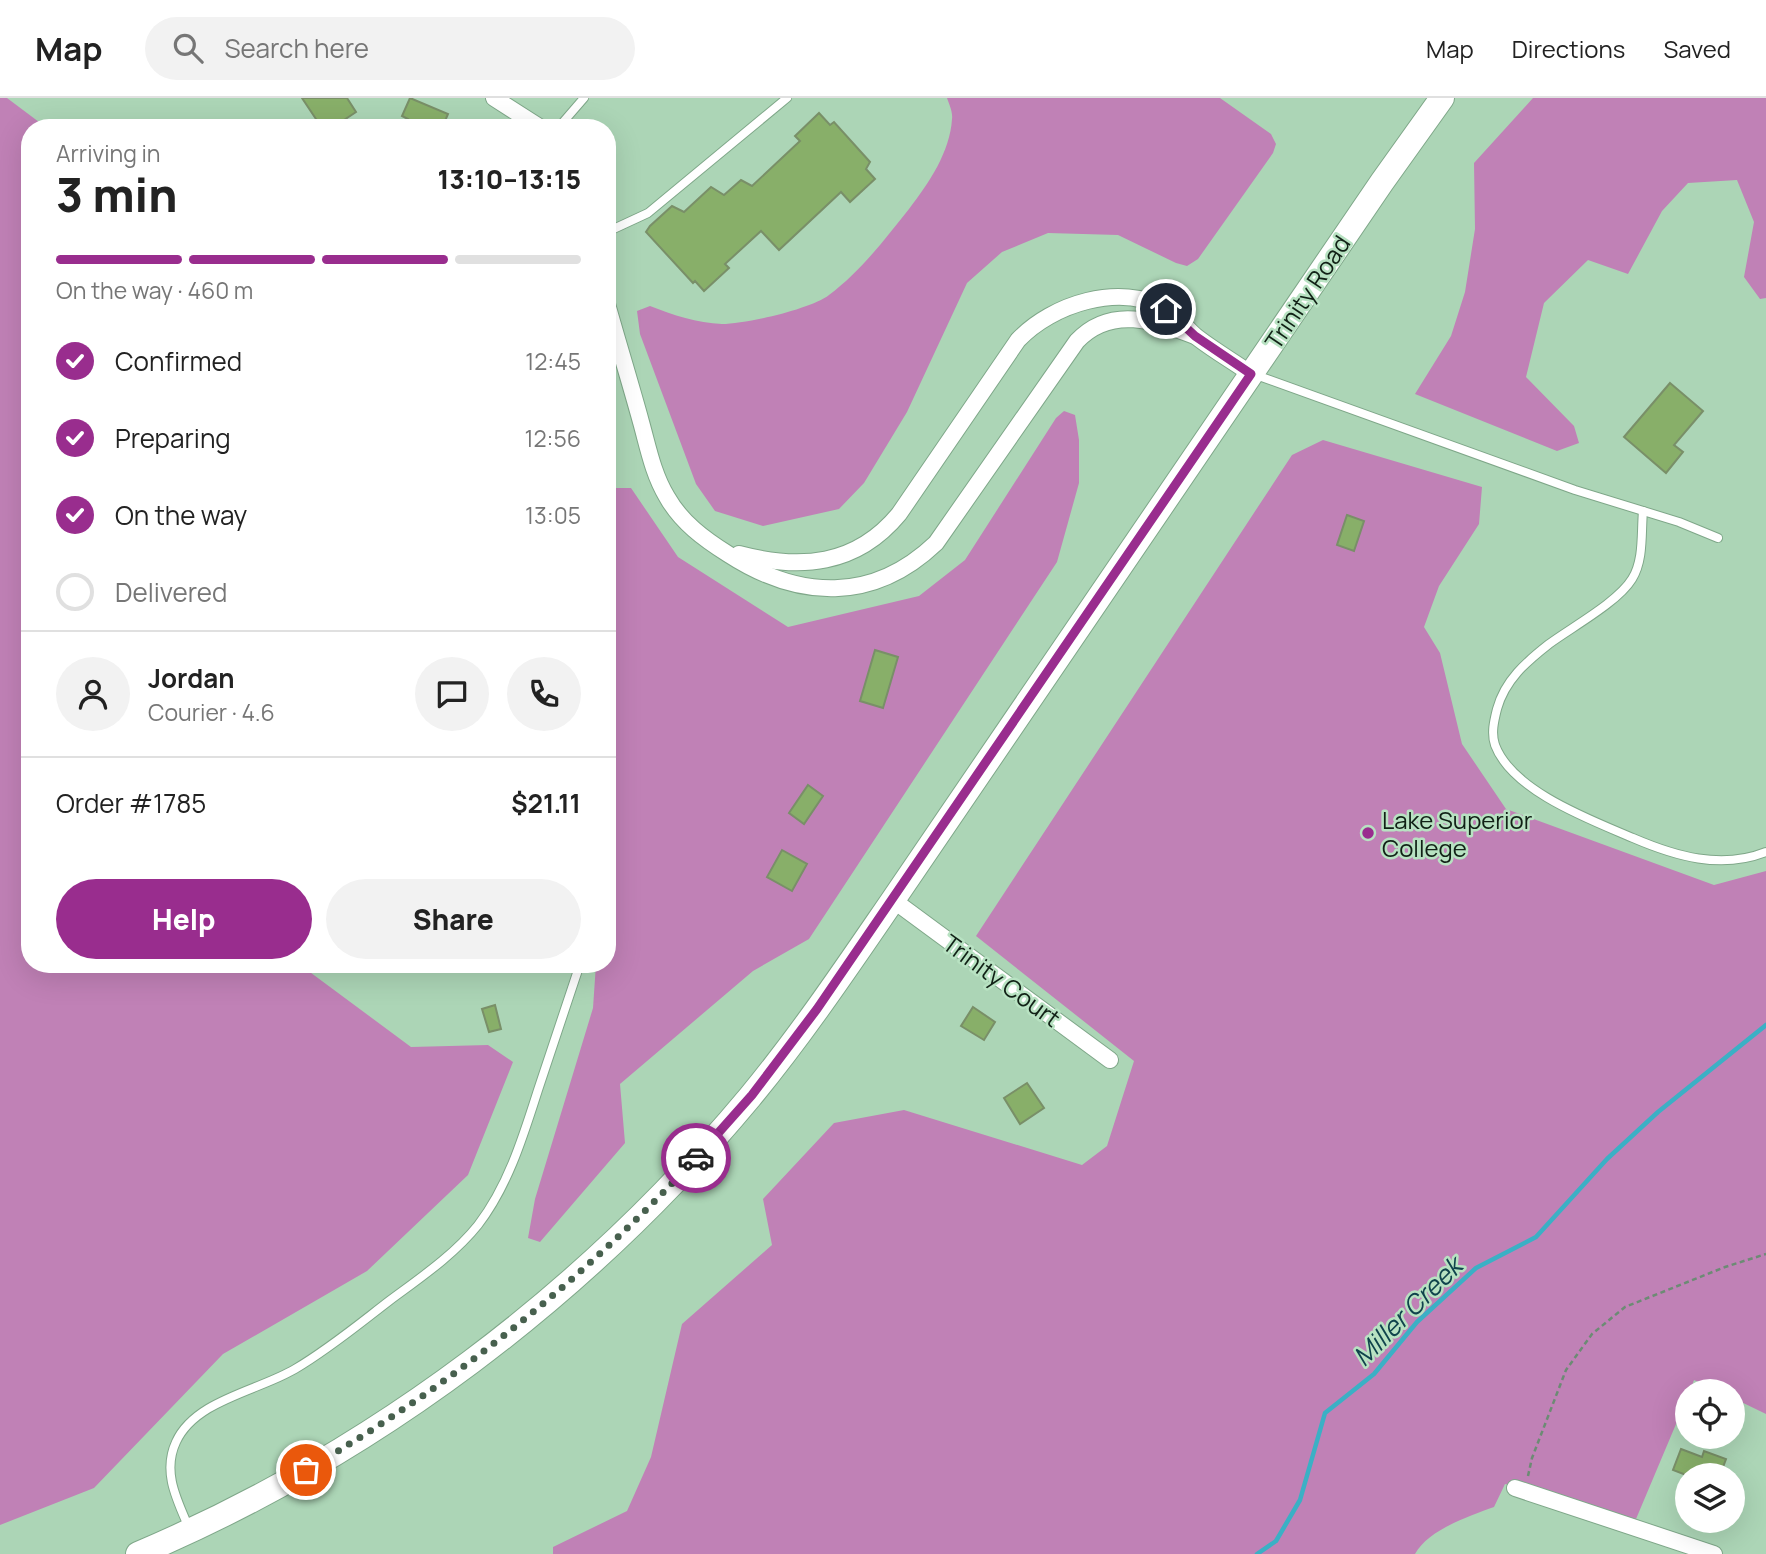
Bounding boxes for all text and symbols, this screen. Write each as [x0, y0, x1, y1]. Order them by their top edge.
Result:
search box [145, 17, 635, 80]
text: Map [35, 26, 103, 71]
icon: search [169, 29, 207, 67]
text: Search here [225, 30, 369, 66]
text: Map [1426, 32, 1474, 65]
text: Directions [1512, 32, 1625, 65]
text: Saved [1663, 32, 1731, 65]
text: Arriving in [56, 137, 161, 169]
text: 13:10–13:15 [438, 161, 581, 197]
text: 3 min [56, 163, 177, 226]
street label: Trinity Road [1257, 229, 1357, 355]
text: On the way · 460 m [56, 274, 253, 306]
pin [1136, 279, 1196, 339]
icon: home [1147, 290, 1185, 328]
icon: check [56, 342, 94, 380]
text: Confirmed [115, 343, 242, 379]
text: 12:45 [525, 345, 581, 377]
icon: check [56, 419, 94, 457]
text: Preparing [115, 420, 231, 456]
text: 12:56 [524, 422, 581, 454]
icon: check [56, 496, 94, 534]
text: On the way [115, 497, 247, 533]
text: 13:05 [525, 499, 581, 531]
text: Delivered [115, 574, 227, 610]
button: person [56, 657, 130, 731]
button: chat [415, 657, 489, 731]
button: phone [507, 657, 581, 731]
text: Jordan [148, 660, 234, 696]
text: Courier · 4.6 [148, 696, 275, 728]
text: Order #1785 [56, 785, 206, 821]
text: $21.11 [511, 785, 581, 821]
place label: Lake Superior College [1382, 803, 1533, 864]
marker: Lake Superior College [1360, 825, 1376, 841]
button: Help [56, 879, 312, 959]
button: Share [326, 879, 581, 959]
street label: Trinity Court [937, 926, 1067, 1034]
courier [661, 1123, 731, 1193]
icon: car [677, 1139, 715, 1177]
water label: Miller Creek [1344, 1246, 1472, 1374]
map controls [1675, 1379, 1745, 1533]
button: locate [1675, 1379, 1745, 1449]
pin [276, 1440, 336, 1500]
icon: bag [287, 1451, 325, 1489]
button: layers [1675, 1463, 1745, 1533]

